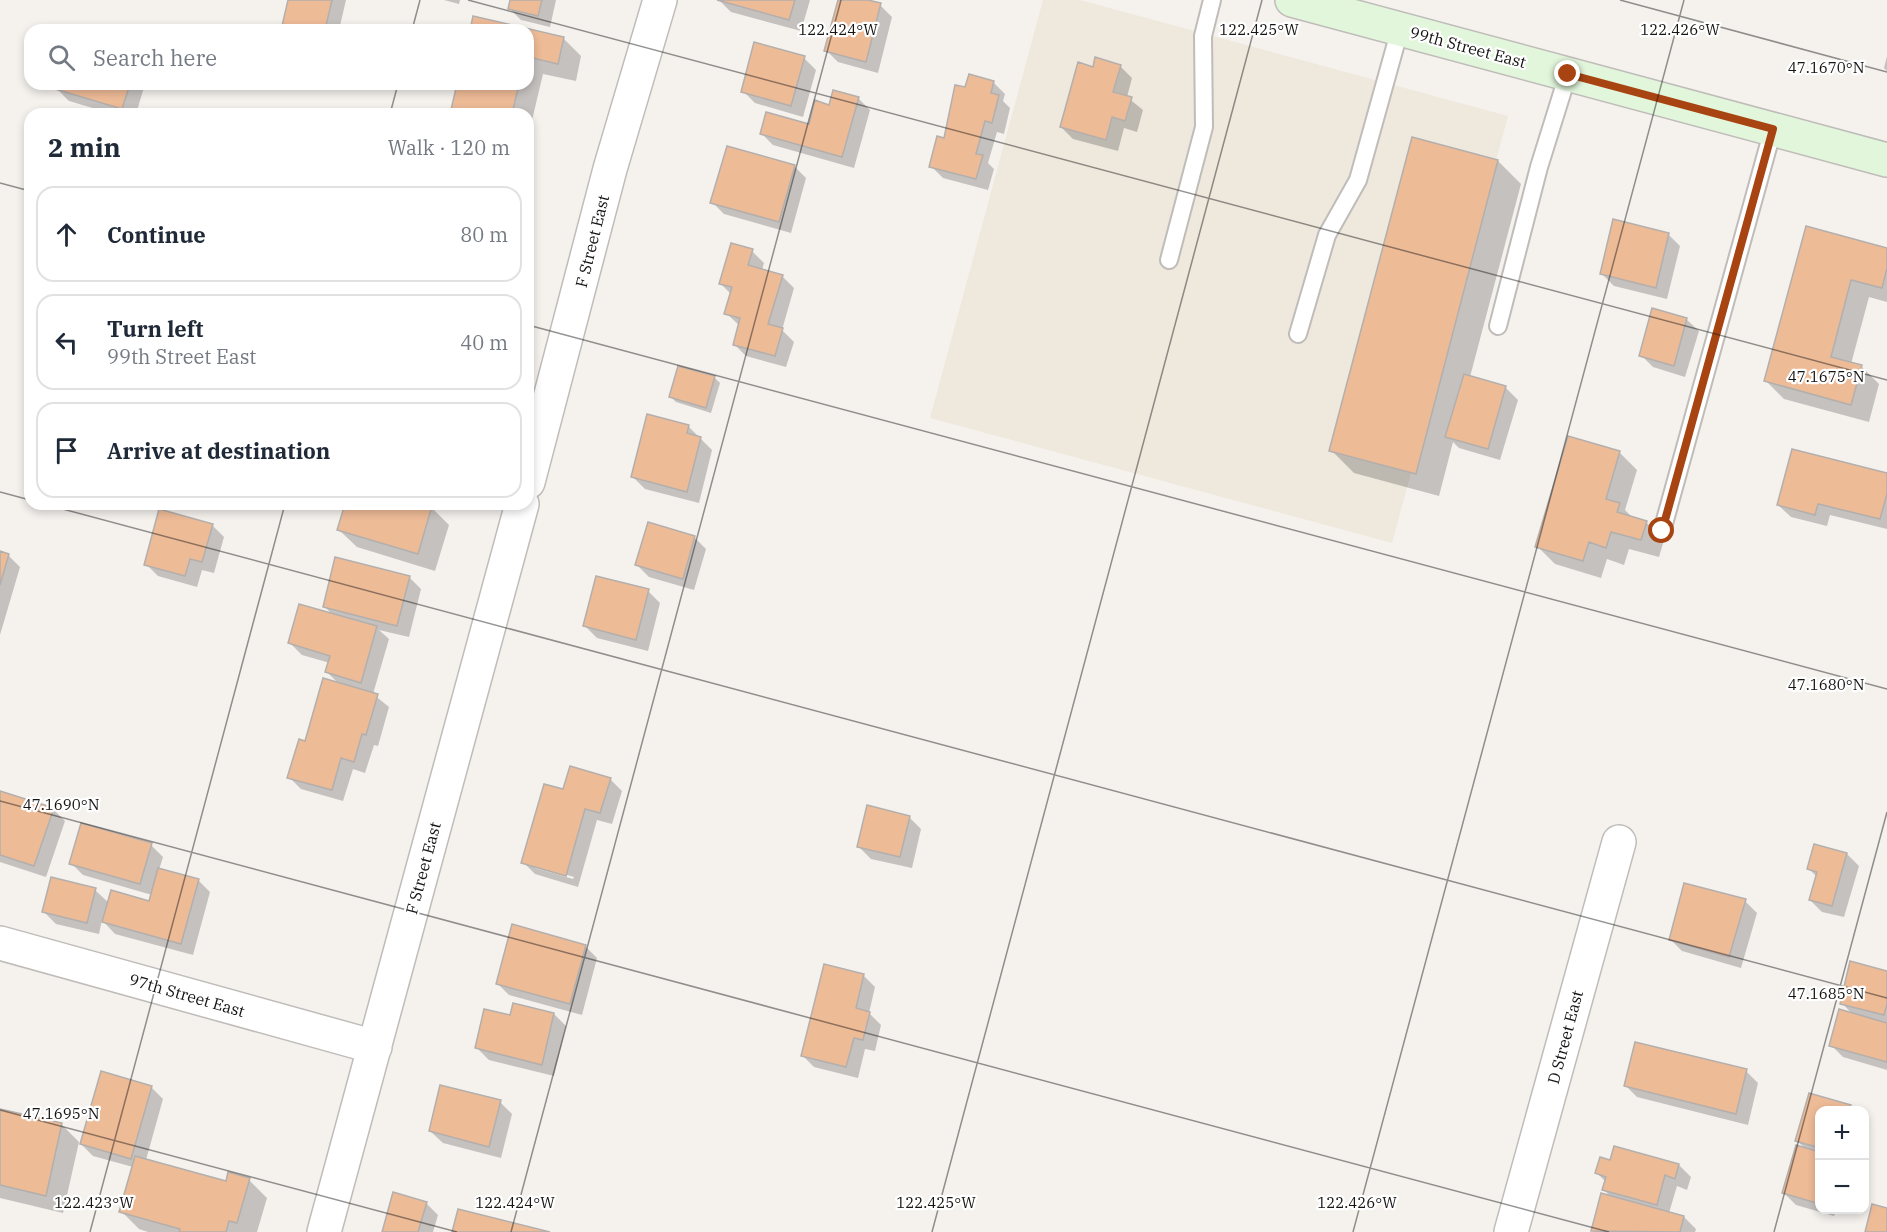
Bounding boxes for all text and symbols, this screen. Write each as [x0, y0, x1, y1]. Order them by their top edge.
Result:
text: 122.424°W [798, 20, 878, 39]
text: 122.425°W [1219, 20, 1299, 39]
text: 122.426°W [1640, 20, 1720, 39]
street label: 99th Street East [1408, 22, 1529, 72]
search box [24, 24, 534, 90]
icon: search [45, 41, 78, 74]
text: Search here [93, 43, 217, 72]
text: 47.1670°N [1788, 58, 1864, 77]
route end [1554, 60, 1580, 86]
text: 2 min [48, 130, 121, 164]
text: Walk · 120 m [388, 134, 510, 161]
street label: F Street East [571, 192, 613, 289]
icon: ahead [50, 218, 83, 251]
text: Continue [107, 220, 206, 249]
text: 80 m [460, 221, 508, 248]
text: Turn left [107, 314, 203, 343]
icon: left [50, 326, 83, 359]
text: 40 m [460, 329, 508, 356]
text: 99th Street East [107, 343, 256, 370]
text: 47.1675°N [1788, 367, 1864, 386]
icon: arrive [50, 434, 83, 467]
text: Arrive at destination [107, 436, 330, 465]
route start [1648, 517, 1674, 543]
text: 47.1680°N [1788, 675, 1864, 694]
text: 47.1690°N [23, 795, 99, 814]
street label: F Street East [401, 819, 445, 916]
street label: 97th Street East [127, 969, 248, 1021]
text: 47.1685°N [1788, 984, 1864, 1003]
street label: D Street East [1543, 988, 1587, 1086]
text: 47.1695°N [23, 1104, 99, 1123]
map controls [1815, 1106, 1869, 1214]
button: + [1815, 1106, 1869, 1160]
button: − [1815, 1160, 1869, 1214]
text: 122.423°W [54, 1193, 134, 1212]
text: 122.424°W [475, 1193, 555, 1212]
text: 122.425°W [896, 1193, 976, 1212]
text: 122.426°W [1317, 1193, 1397, 1212]

